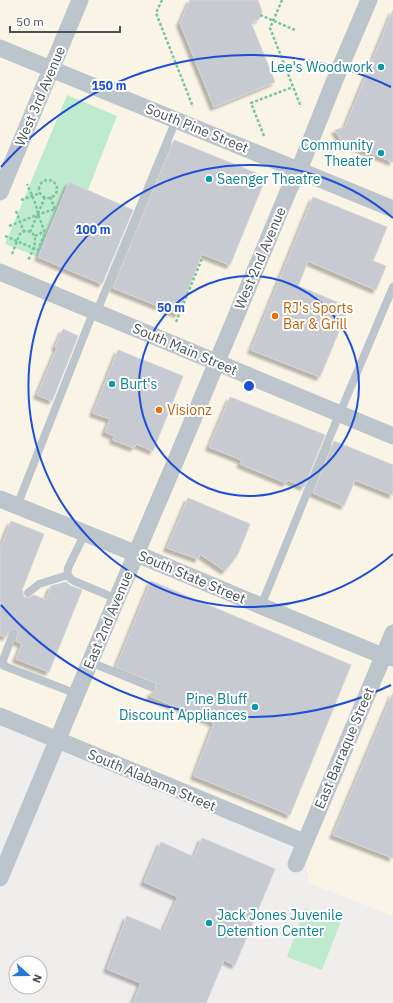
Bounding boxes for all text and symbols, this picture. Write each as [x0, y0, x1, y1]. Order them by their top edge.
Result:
scale bar [10, 8, 120, 34]
text: 50 m [16, 14, 44, 29]
street label: West 3rd Avenue [11, 43, 69, 149]
place label: Lee's Woodwork [270, 58, 374, 76]
marker: Lee's Woodwork [376, 62, 386, 72]
text: 150 m [91, 78, 127, 93]
street label: South Pine Street [143, 99, 251, 157]
place label: Community Theater [301, 136, 373, 170]
marker: Community Theater [376, 148, 386, 158]
place label: Saenger Theatre [217, 170, 321, 188]
marker: Saenger Theatre [204, 174, 214, 184]
street label: West 2nd Avenue [230, 204, 290, 312]
text: 100 m [75, 222, 111, 237]
place label: RJ's Sports Bar & Grill [283, 299, 354, 333]
text: 50 m [157, 300, 185, 315]
marker: RJ's Sports Bar & Grill [270, 311, 280, 321]
street label: South Main Street [130, 319, 240, 379]
place label: Burt's [120, 375, 158, 393]
marker: Burt's [107, 379, 117, 389]
centre of rings [242, 379, 256, 393]
place label: Visionz [167, 401, 212, 419]
marker: Visionz [154, 405, 164, 415]
street label: South State Street [136, 546, 248, 608]
street label: East 2nd Avenue [79, 568, 137, 672]
street label: East Barraque Street [310, 684, 378, 812]
place label: Pine Bluff Discount Appliances [119, 690, 247, 724]
marker: Pine Bluff Discount Appliances [250, 702, 260, 712]
street label: South Alabama Street [85, 745, 219, 815]
place label: Jack Jones Juvenile Detention Center [217, 906, 343, 940]
marker: Jack Jones Juvenile Detention Center [204, 918, 214, 928]
north arrow [8, 955, 48, 995]
text: N [29, 972, 45, 985]

